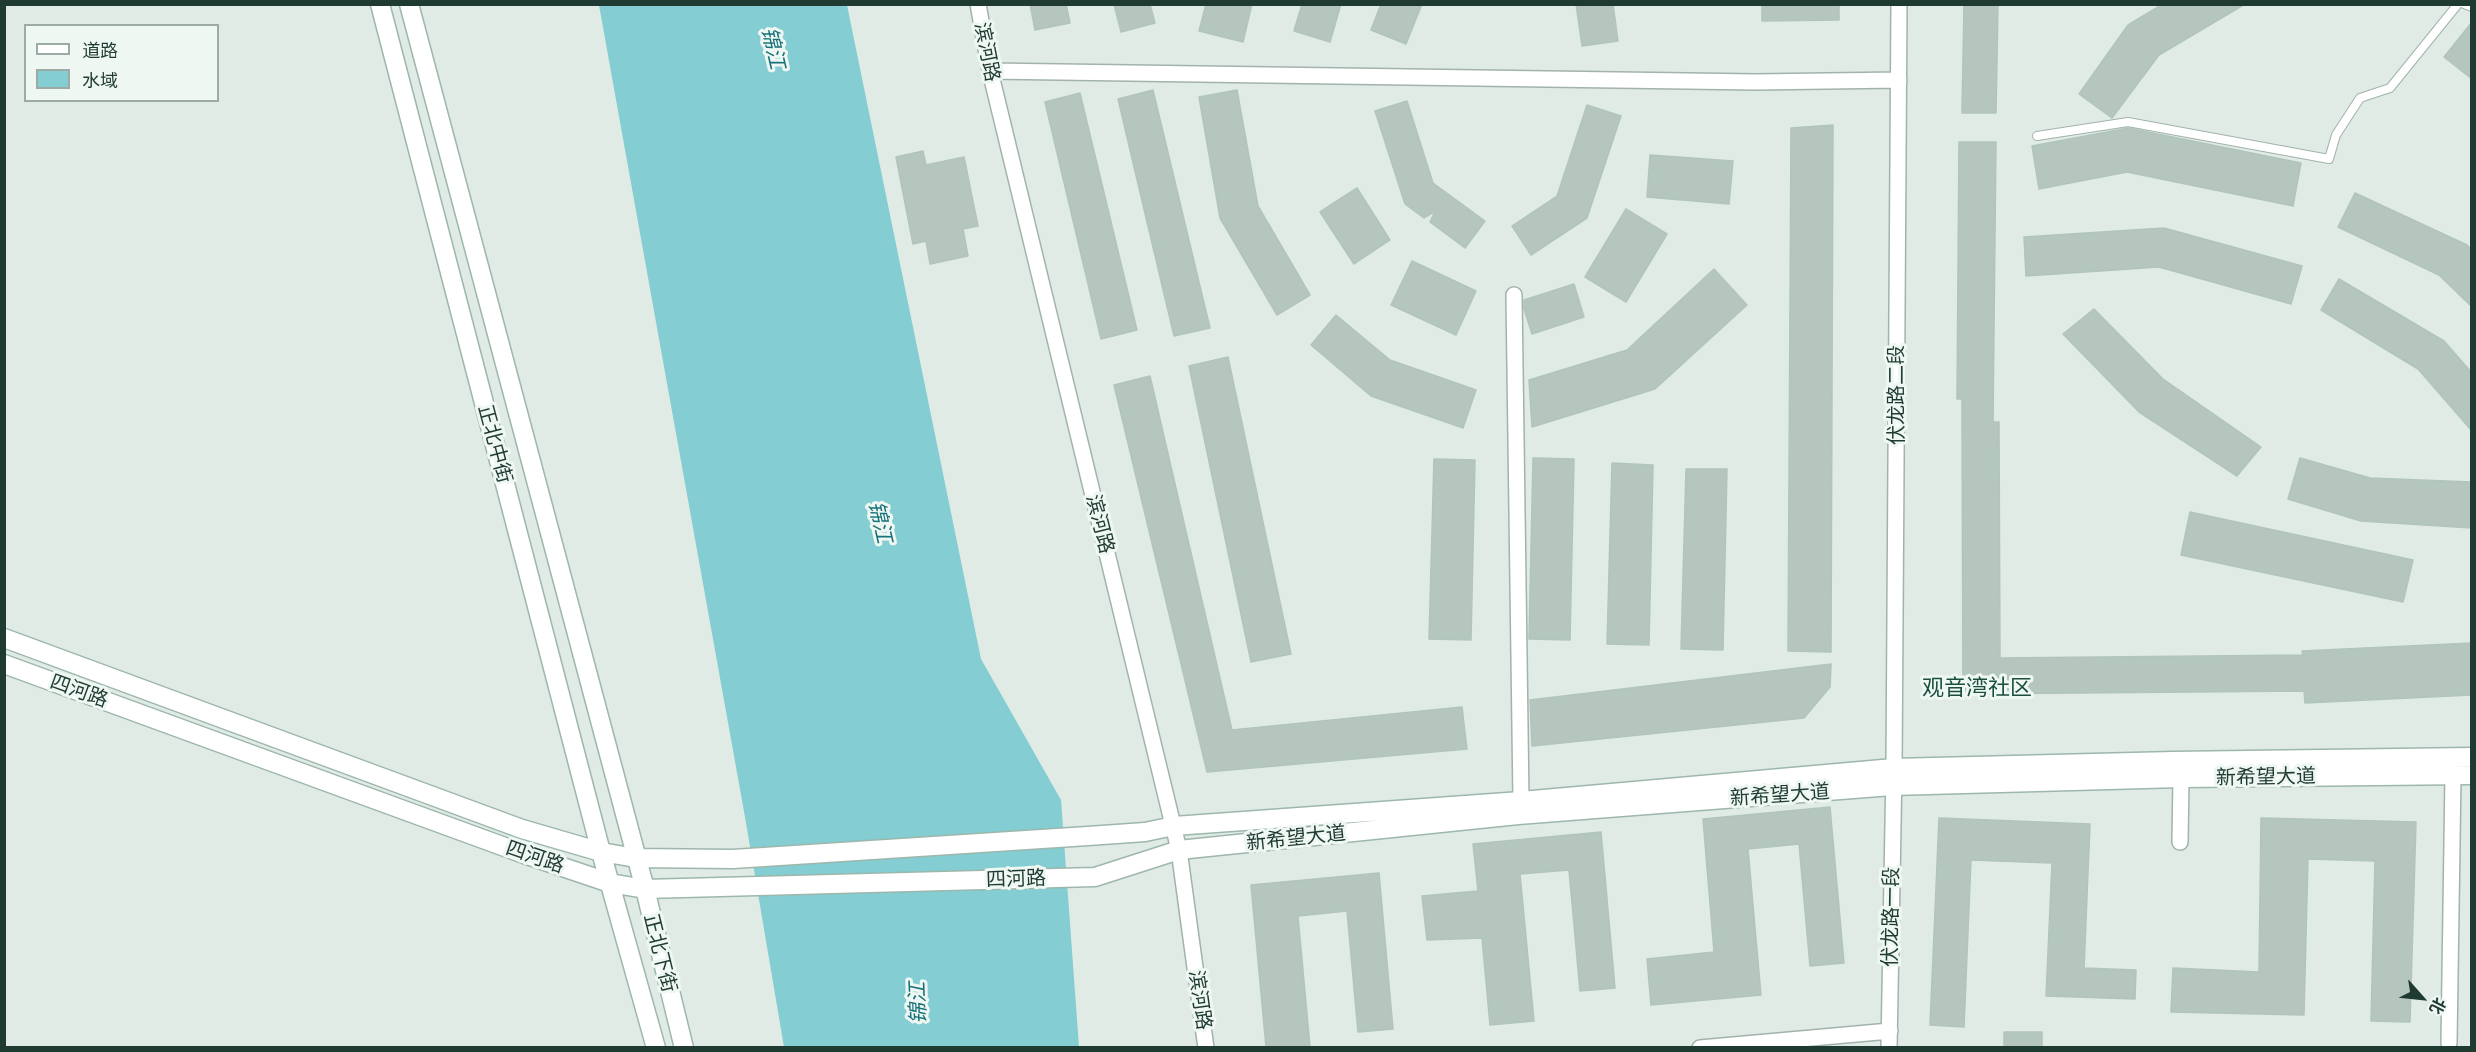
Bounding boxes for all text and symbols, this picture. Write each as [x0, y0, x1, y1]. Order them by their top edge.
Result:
street label: 滨河路 [969, 20, 1005, 84]
legend [24, 24, 219, 102]
water label: 锦江 [756, 25, 790, 71]
text: 道路 [82, 39, 118, 61]
text: 水域 [82, 69, 118, 91]
street label: 伏龙路二段 [1885, 345, 1909, 445]
street label: 正北中街 [473, 402, 517, 486]
street label: 滨河路 [1081, 492, 1119, 556]
water label: 锦江 [863, 499, 897, 545]
street label: 四河路 [47, 669, 111, 713]
district label: 观音湾社区 [1922, 675, 2032, 701]
street label: 新希望大道 [2216, 764, 2316, 790]
street label: 新希望大道 [1729, 780, 1831, 810]
street label: 新希望大道 [1245, 821, 1347, 855]
street label: 四河路 [503, 836, 567, 878]
street label: 四河路 [986, 866, 1046, 892]
street label: 伏龙路一段 [1878, 867, 1904, 967]
street label: 正北下街 [639, 911, 681, 995]
north arrow [2392, 968, 2452, 1028]
street label: 滨河路 [1184, 969, 1216, 1031]
water label: 锦江 [905, 982, 931, 1024]
text: 北 [2425, 994, 2451, 1018]

